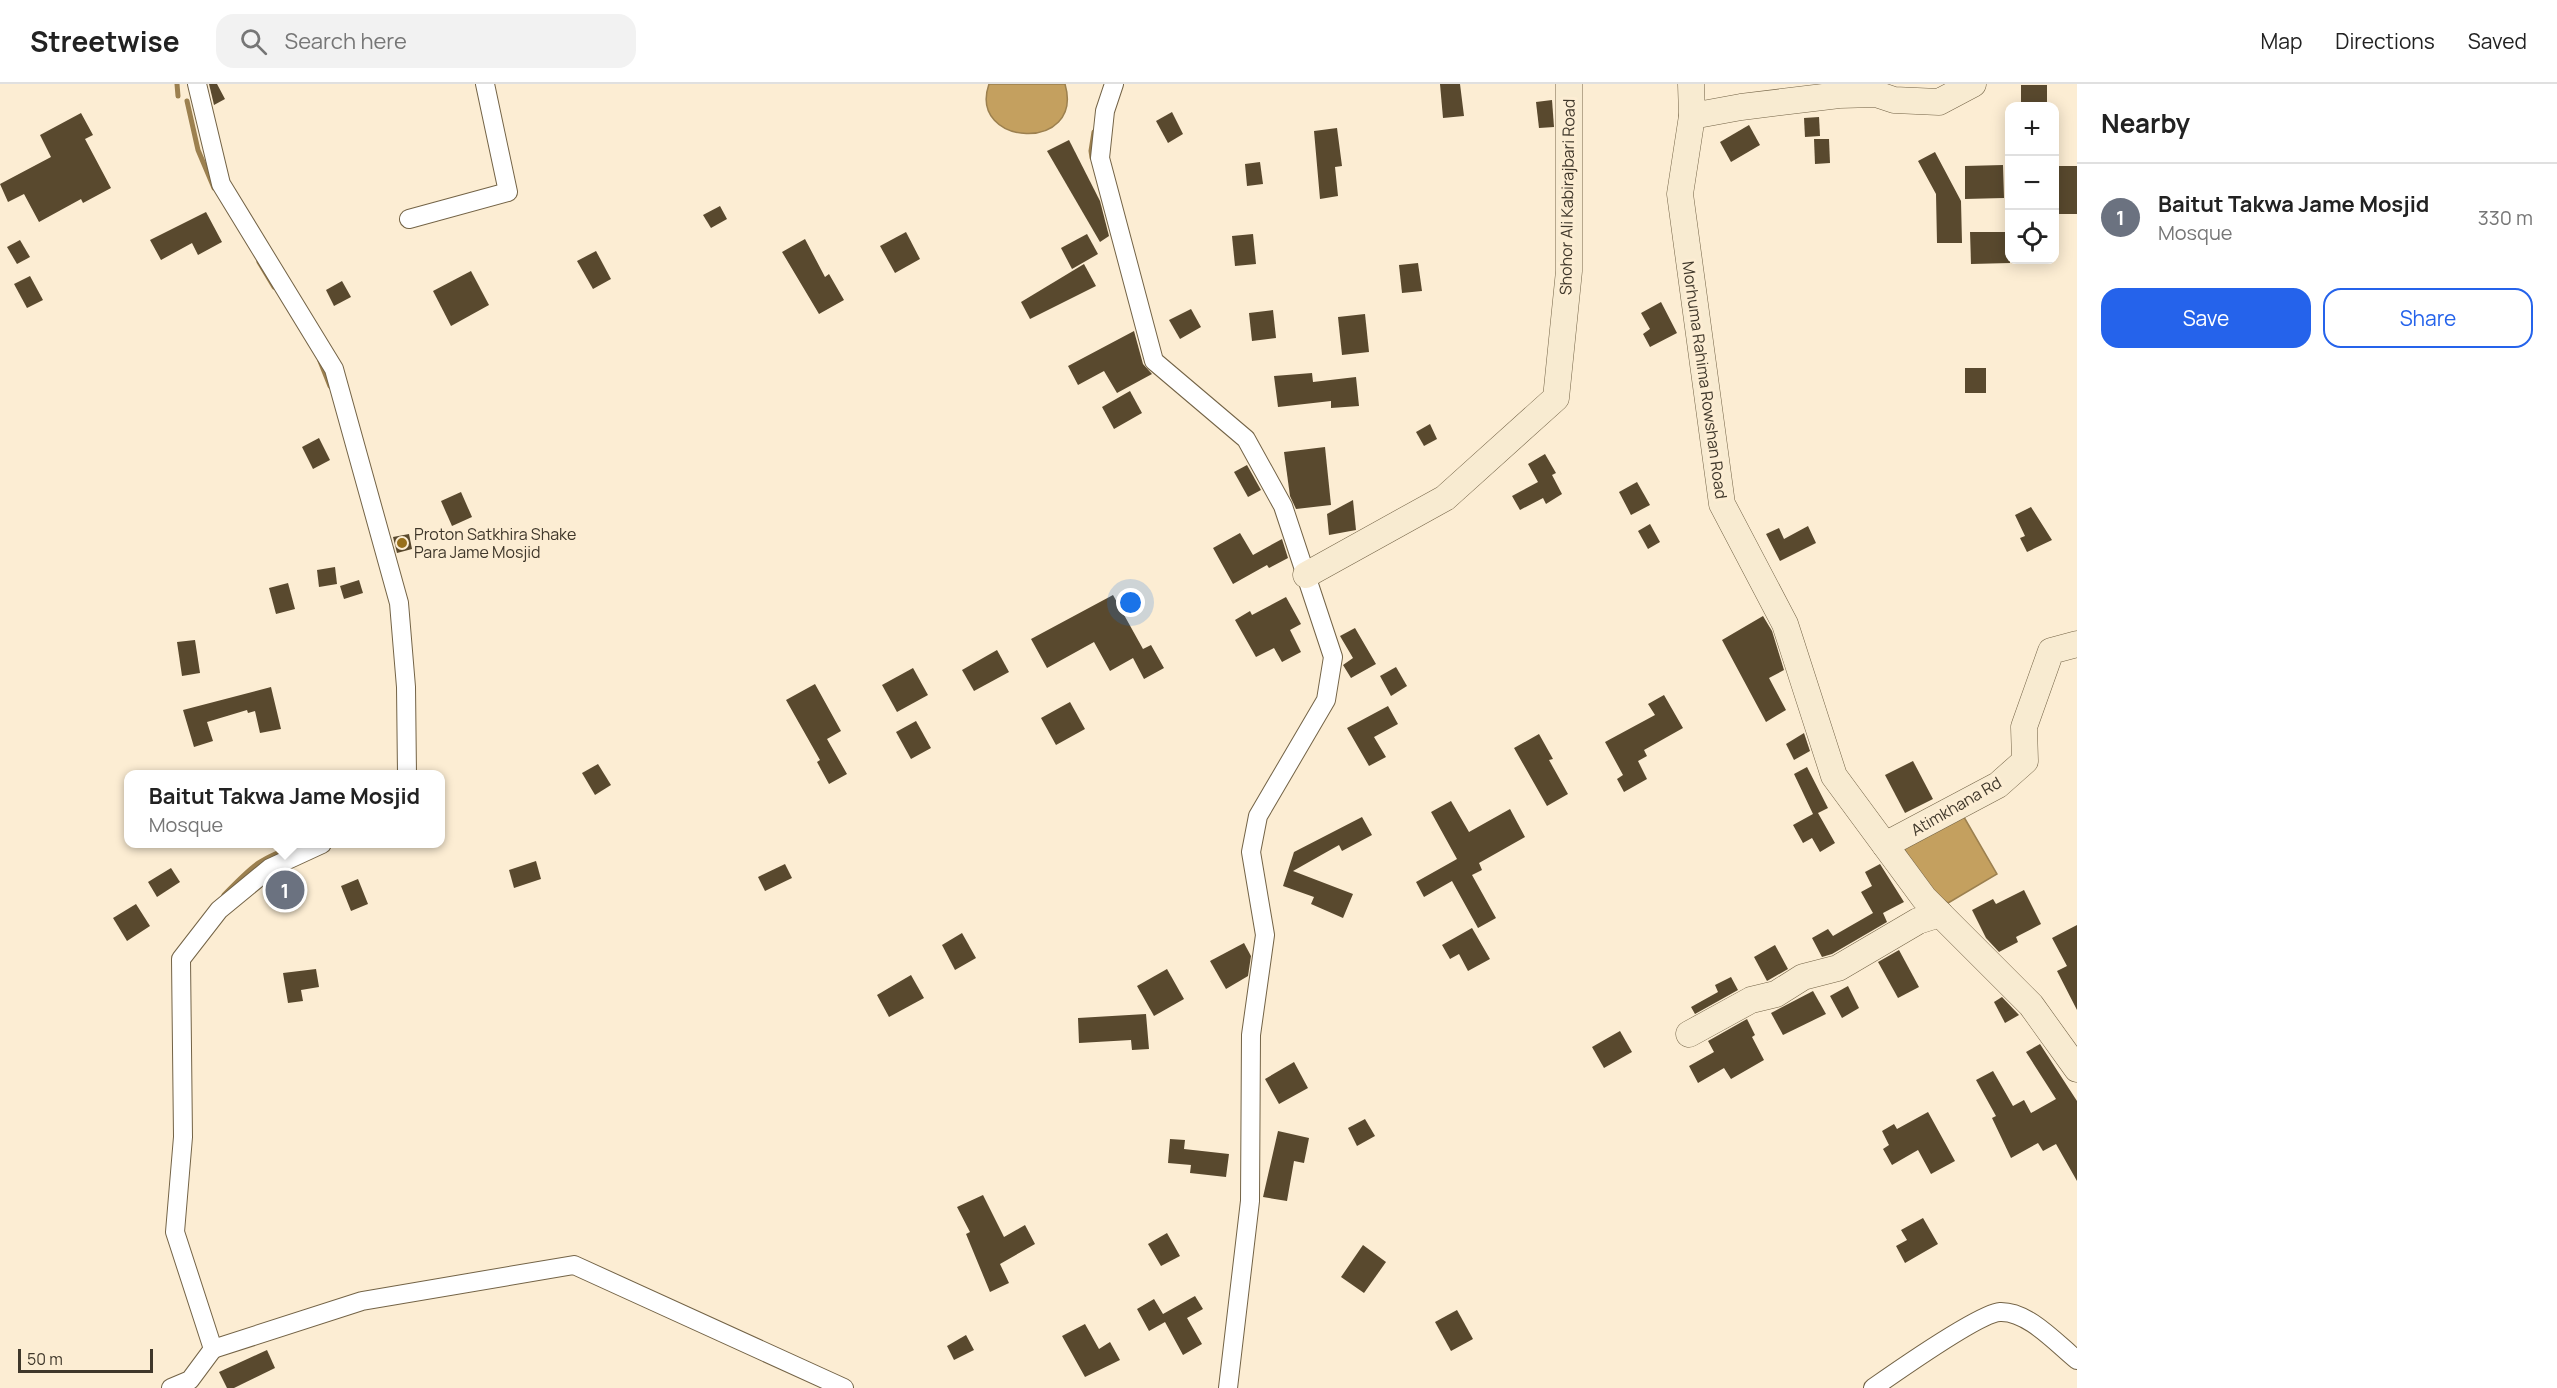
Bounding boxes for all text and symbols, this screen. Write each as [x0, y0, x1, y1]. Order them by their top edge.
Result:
search box [216, 14, 636, 68]
text: Streetwise [30, 22, 180, 60]
icon: search [237, 25, 270, 58]
text: Search here [285, 26, 407, 56]
text: Map [2261, 27, 2302, 55]
text: Directions [2335, 27, 2435, 55]
text: Saved [2468, 27, 2527, 55]
street label: Shohor Ali Kabirajbari Road [1554, 99, 1580, 295]
map controls [2005, 102, 2059, 264]
button: + [2005, 102, 2059, 156]
text: Nearby [2101, 105, 2190, 141]
button: − [2005, 156, 2059, 210]
text: Baitut Takwa Jame Mosjid [2158, 189, 2429, 219]
text: 1 [2116, 204, 2125, 231]
text: 330 m [2478, 204, 2533, 231]
button: locate [2005, 210, 2059, 264]
text: Mosque [2158, 219, 2232, 246]
street label: Morhuma Rahima Rowshan Road [1677, 260, 1733, 500]
button: Save [2101, 288, 2311, 348]
button: Share [2323, 288, 2533, 348]
place label: Proton Satkhira Shake Para Jame Mosjid [414, 523, 576, 563]
marker: Proton Satkhira Shake Para Jame Mosjid [395, 536, 409, 550]
your location [1116, 588, 1145, 617]
popup [124, 770, 445, 848]
street label: Atimkhana Rd [1907, 771, 2005, 841]
text: Baitut Takwa Jame Mosjid [149, 781, 420, 811]
text: Mosque [149, 811, 223, 838]
pin: 1 [266, 868, 304, 912]
scale bar [18, 1346, 153, 1374]
text: 50 m [27, 1348, 63, 1370]

